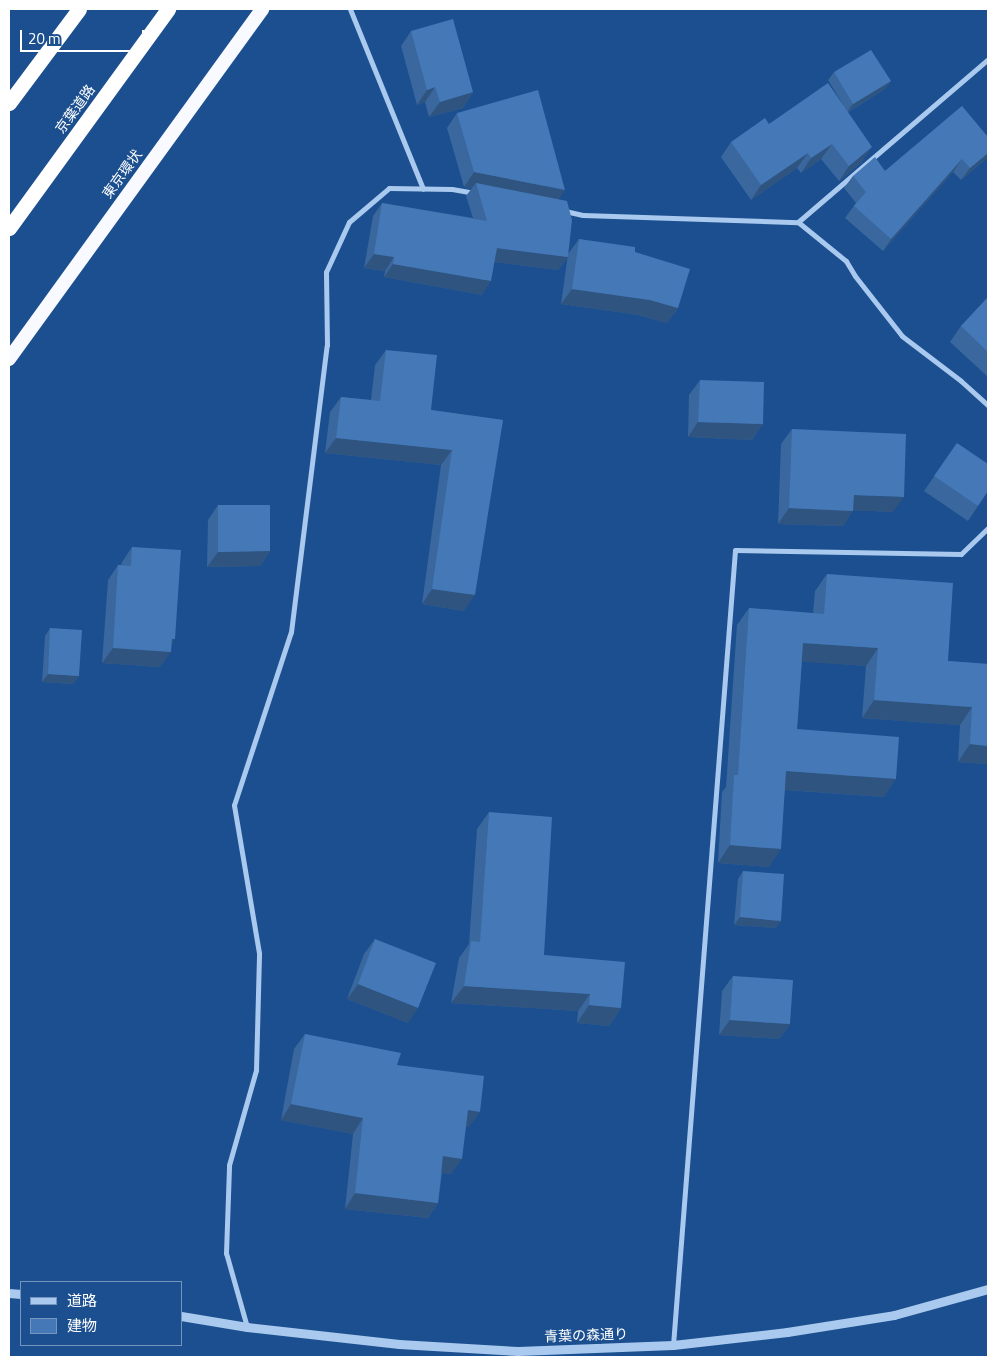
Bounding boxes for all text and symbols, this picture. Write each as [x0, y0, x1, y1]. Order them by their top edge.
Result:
scale bar [22, 20, 146, 52]
text: 20 m [28, 27, 61, 50]
street label: 京葉道路 [52, 81, 98, 137]
street label: 東京環状 [99, 146, 145, 202]
legend [20, 1281, 182, 1346]
text: 道路 [67, 1289, 97, 1312]
text: 建物 [67, 1314, 97, 1337]
street label: 青葉の森通り [544, 1325, 628, 1345]

